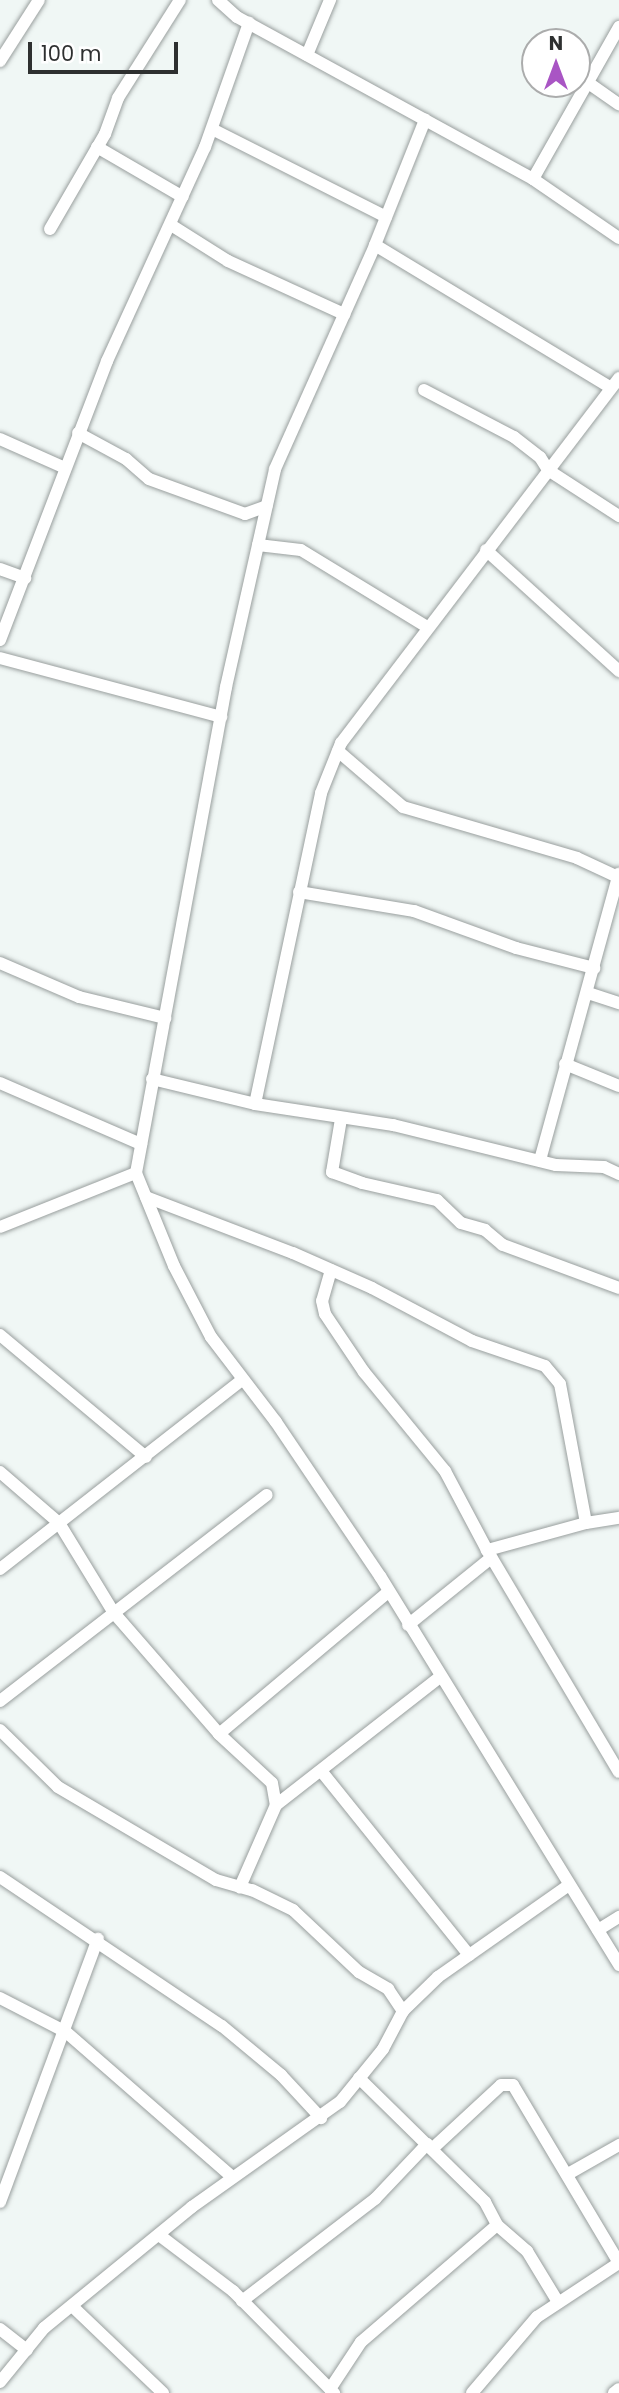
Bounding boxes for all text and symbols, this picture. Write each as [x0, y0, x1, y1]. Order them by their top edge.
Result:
scale bar [32, 28, 182, 72]
north arrow [521, 28, 591, 98]
text: N [549, 30, 563, 57]
text: 100 m [41, 39, 101, 68]

